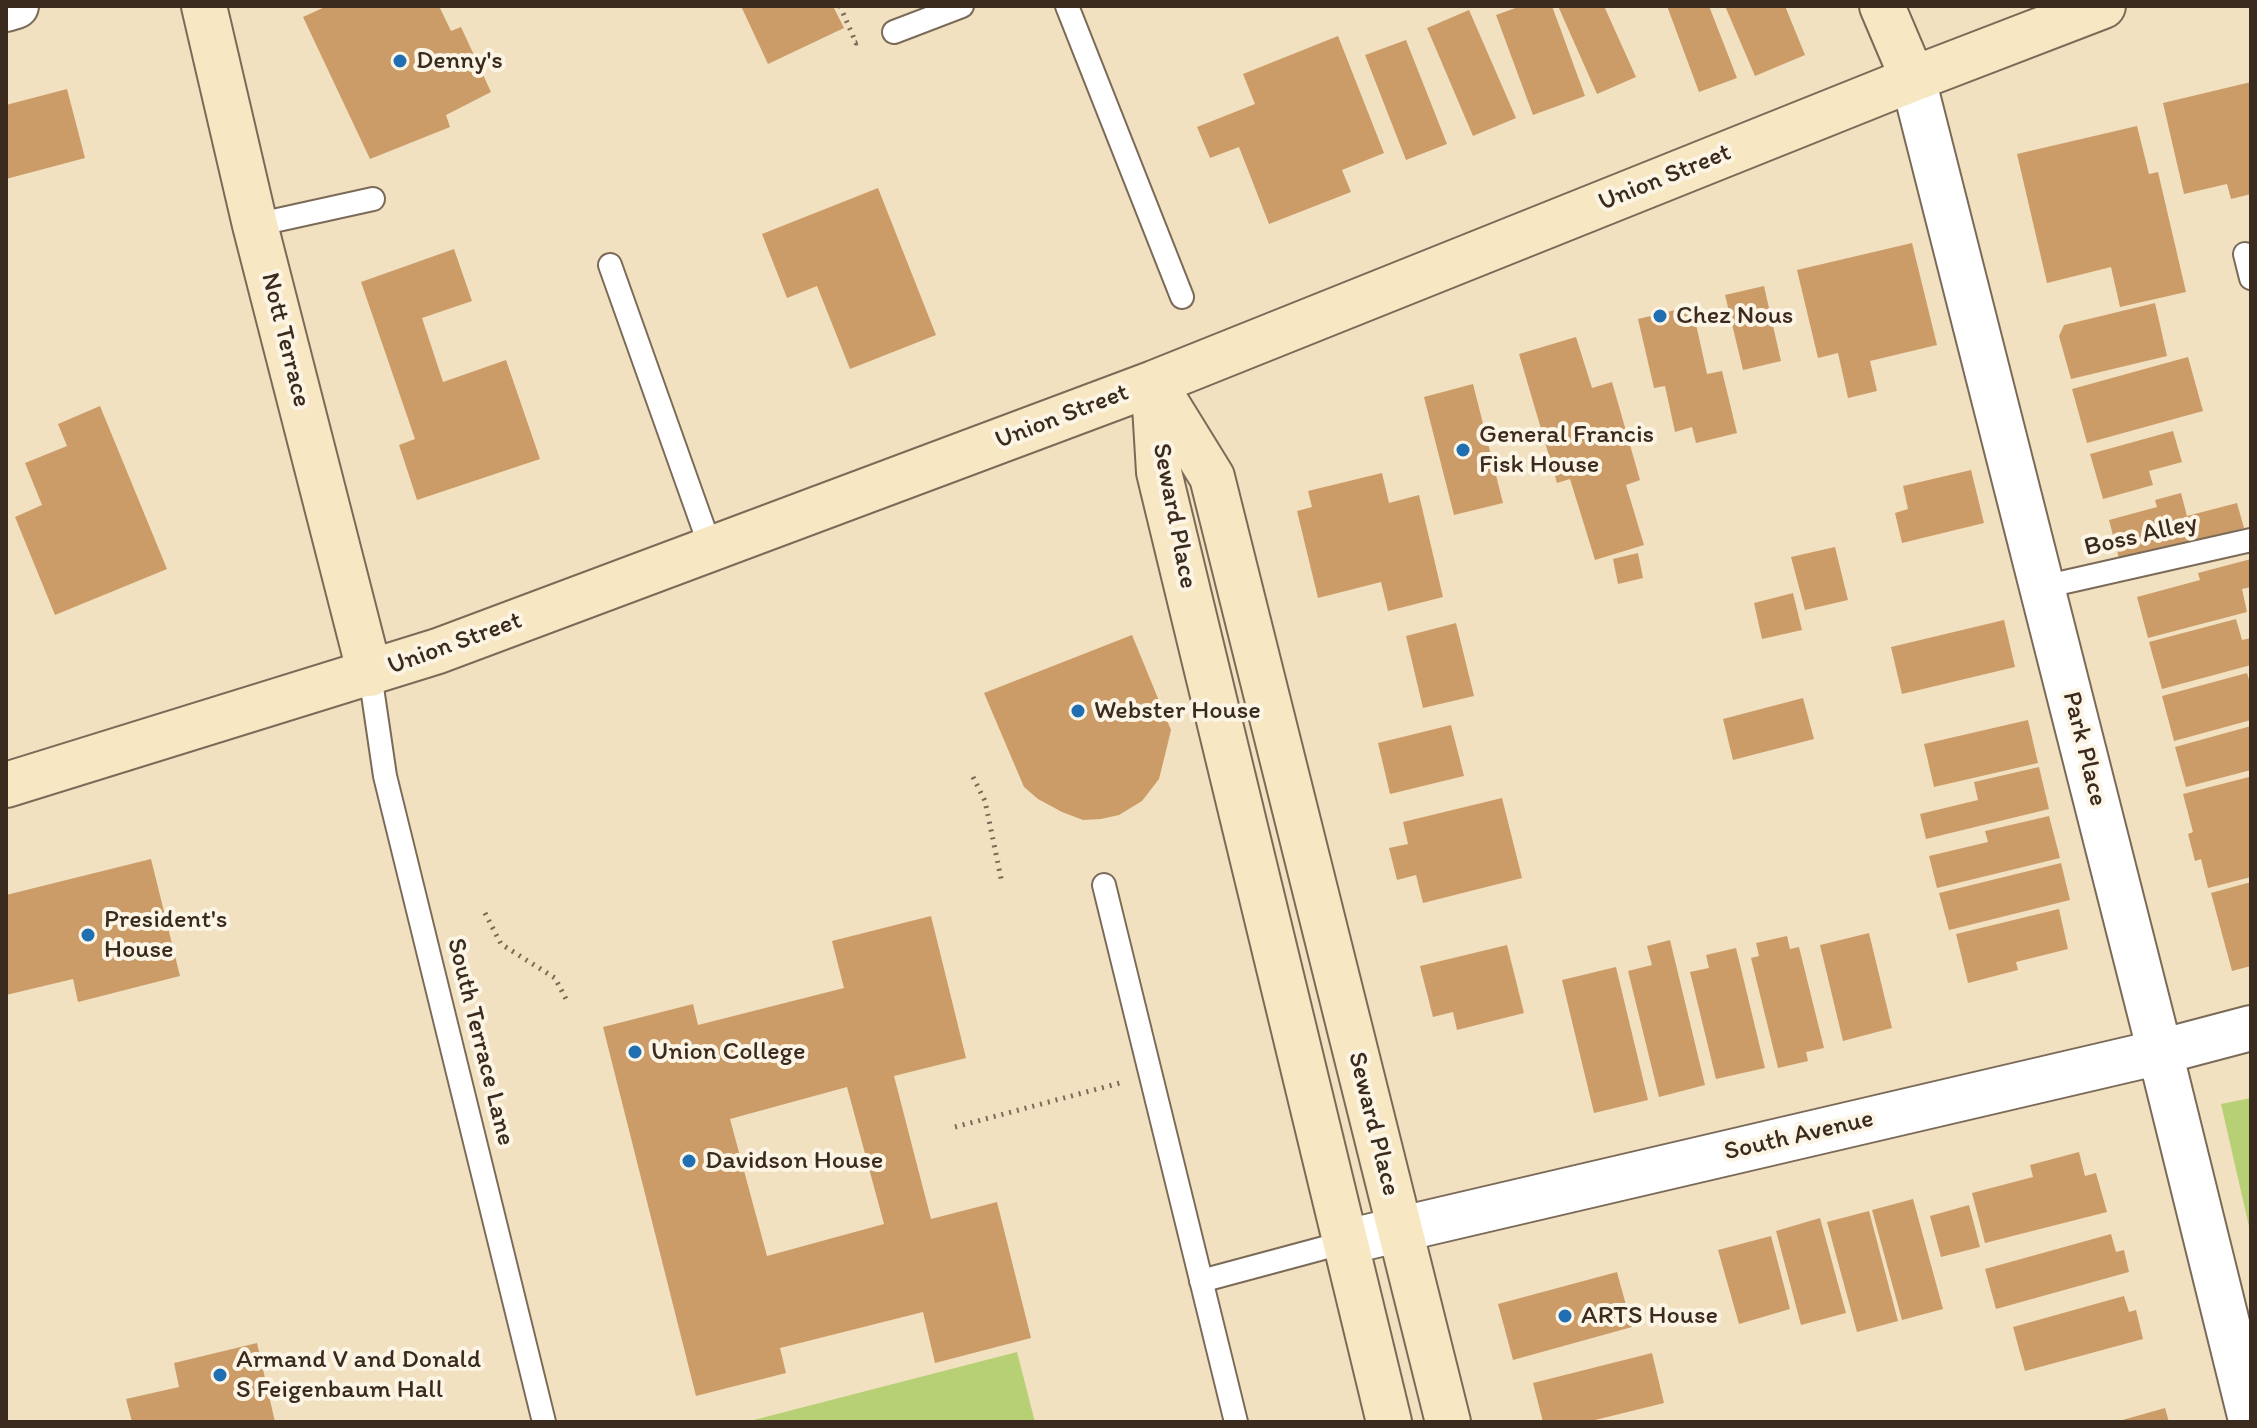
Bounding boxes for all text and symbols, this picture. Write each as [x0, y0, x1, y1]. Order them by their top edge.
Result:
place label: Denny's [416, 45, 503, 77]
marker: Denny's [391, 52, 409, 70]
street label: Union Street [1594, 137, 1736, 219]
street label: Nott Terrace [253, 270, 317, 410]
place label: Chez Nous [1676, 300, 1793, 332]
marker: Chez Nous [1651, 307, 1669, 325]
street label: Union Street [991, 377, 1133, 457]
place label: General Francis Fisk House [1479, 419, 1654, 480]
street label: Seward Place [1145, 441, 1203, 591]
marker: General Francis Fisk House [1454, 441, 1472, 459]
street label: Boss Alley [2081, 508, 2201, 564]
street label: Union Street [384, 605, 526, 683]
street label: Park Place [2055, 689, 2113, 809]
place label: Webster House [1094, 695, 1261, 727]
marker: Webster House [1069, 702, 1087, 720]
place label: President's House [104, 904, 227, 966]
marker: President's House [79, 926, 97, 944]
street label: South Terrace Lane [439, 935, 521, 1149]
place label: Union College [651, 1036, 805, 1068]
marker: Union College [626, 1043, 644, 1061]
street label: Seward Place [1340, 1049, 1406, 1199]
street label: South Avenue [1721, 1104, 1877, 1168]
place label: Davidson House [705, 1145, 883, 1177]
marker: Davidson House [680, 1152, 698, 1170]
place label: ARTS House [1581, 1300, 1718, 1332]
marker: ARTS House [1556, 1307, 1574, 1325]
place label: Armand V and Donald S Feigenbaum Hall [236, 1344, 481, 1406]
marker: Armand V and Donald S Feigenbaum Hall [211, 1366, 229, 1384]

